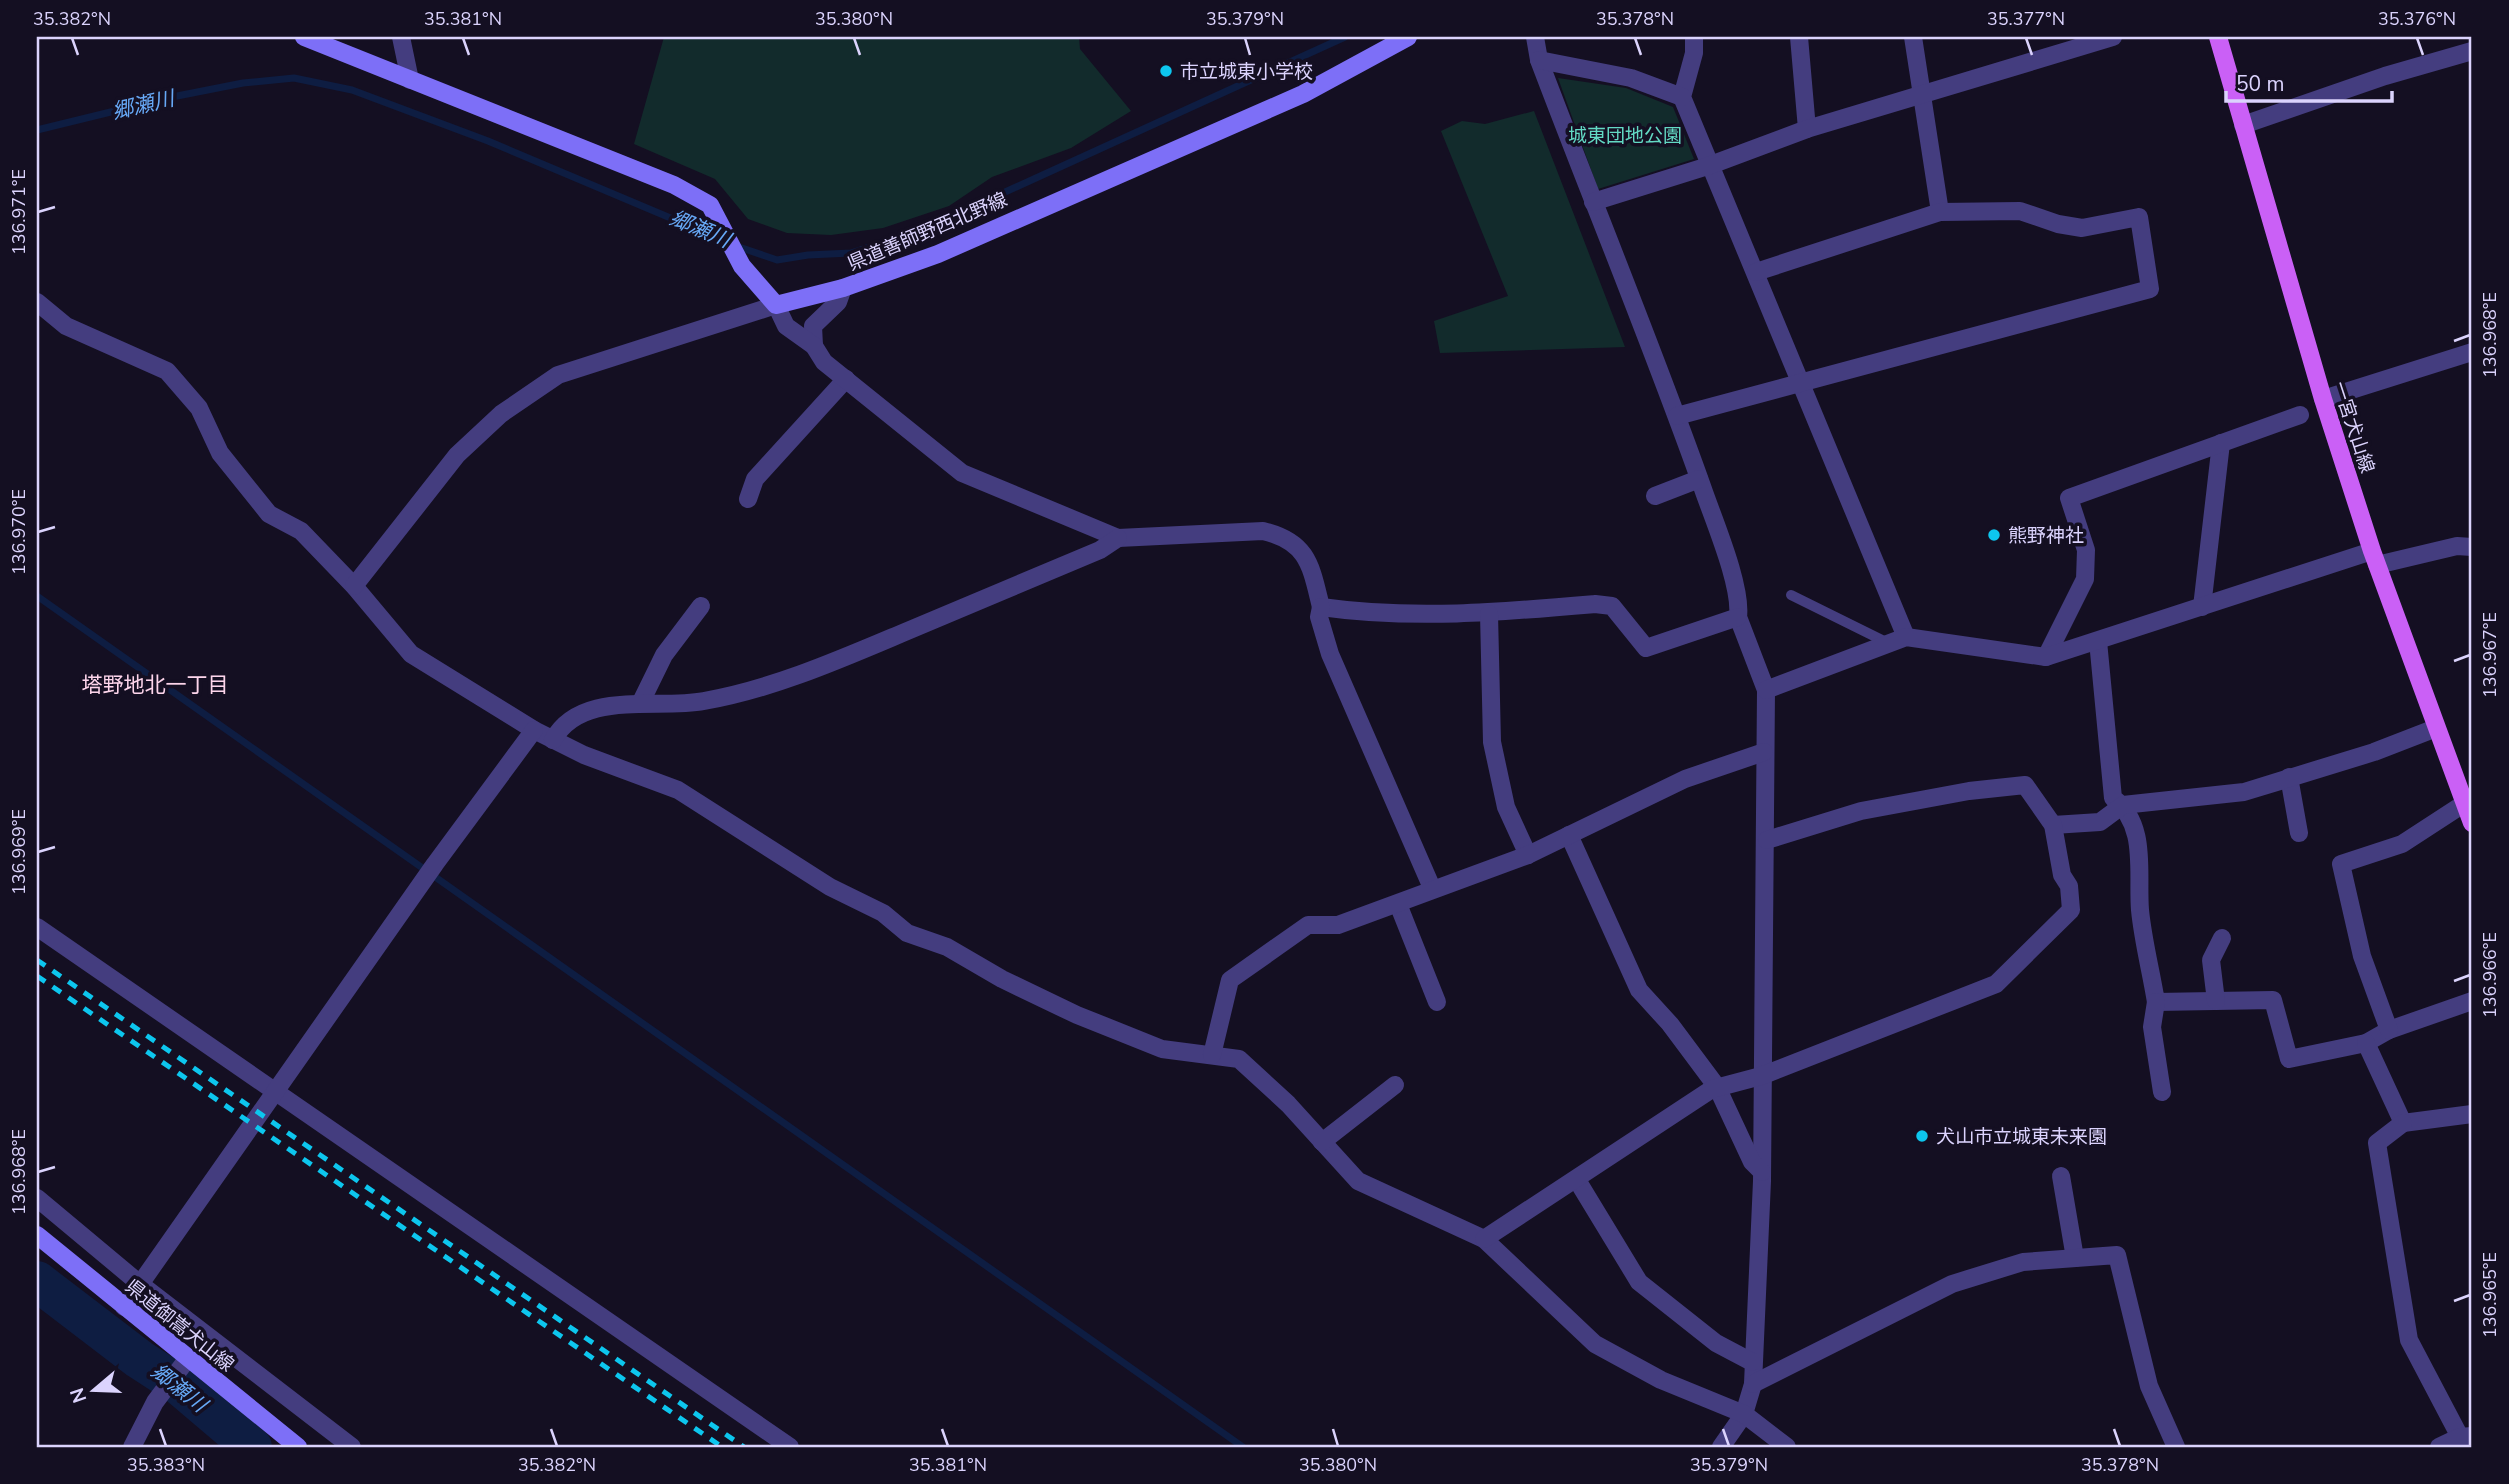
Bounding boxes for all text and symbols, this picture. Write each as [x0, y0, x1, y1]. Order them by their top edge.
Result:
text: 35.382°N [33, 7, 111, 31]
text: 35.381°N [424, 7, 502, 31]
text: 35.380°N [815, 7, 893, 31]
text: 35.379°N [1206, 7, 1284, 31]
text: 35.378°N [1596, 7, 1674, 31]
text: 35.377°N [1987, 7, 2065, 31]
text: 35.376°N [2378, 7, 2456, 31]
place label: 市立城東小学校 [1180, 59, 1313, 85]
scale bar [2226, 60, 2392, 104]
marker: 市立城東小学校 [1158, 63, 1174, 79]
text: 50 m [2236, 70, 2285, 98]
water label: 郷瀬川 [109, 84, 179, 126]
park label: 城東団地公園 [1568, 123, 1682, 149]
text: 136.971°E [7, 169, 31, 255]
street label: 県道善師野西北野線 [844, 187, 1011, 277]
water label: 郷瀬川 [666, 204, 736, 255]
text: 136.968°E [2478, 292, 2502, 378]
street label: 一宮犬山線 [2326, 378, 2380, 477]
text: 136.970°E [7, 489, 31, 575]
place label: 熊野神社 [2008, 523, 2084, 549]
marker: 熊野神社 [1986, 527, 2002, 543]
text: 136.967°E [2478, 612, 2502, 698]
district label: 塔野地北一丁目 [82, 671, 229, 699]
text: 136.969°E [7, 809, 31, 895]
text: 136.966°E [2478, 932, 2502, 1018]
place label: 犬山市立城東未来園 [1936, 1124, 2107, 1150]
marker: 犬山市立城東未来園 [1914, 1128, 1930, 1144]
text: 136.968°E [7, 1129, 31, 1215]
text: 136.965°E [2478, 1252, 2502, 1338]
street label: 県道御嵩犬山線 [120, 1274, 239, 1378]
north arrow [60, 1354, 130, 1424]
water label: 郷瀬川 [146, 1358, 214, 1420]
text: N [64, 1384, 93, 1406]
text: 35.383°N [127, 1453, 205, 1477]
text: 35.382°N [518, 1453, 596, 1477]
text: 35.381°N [909, 1453, 987, 1477]
text: 35.380°N [1299, 1453, 1377, 1477]
text: 35.379°N [1690, 1453, 1768, 1477]
text: 35.378°N [2081, 1453, 2159, 1477]

